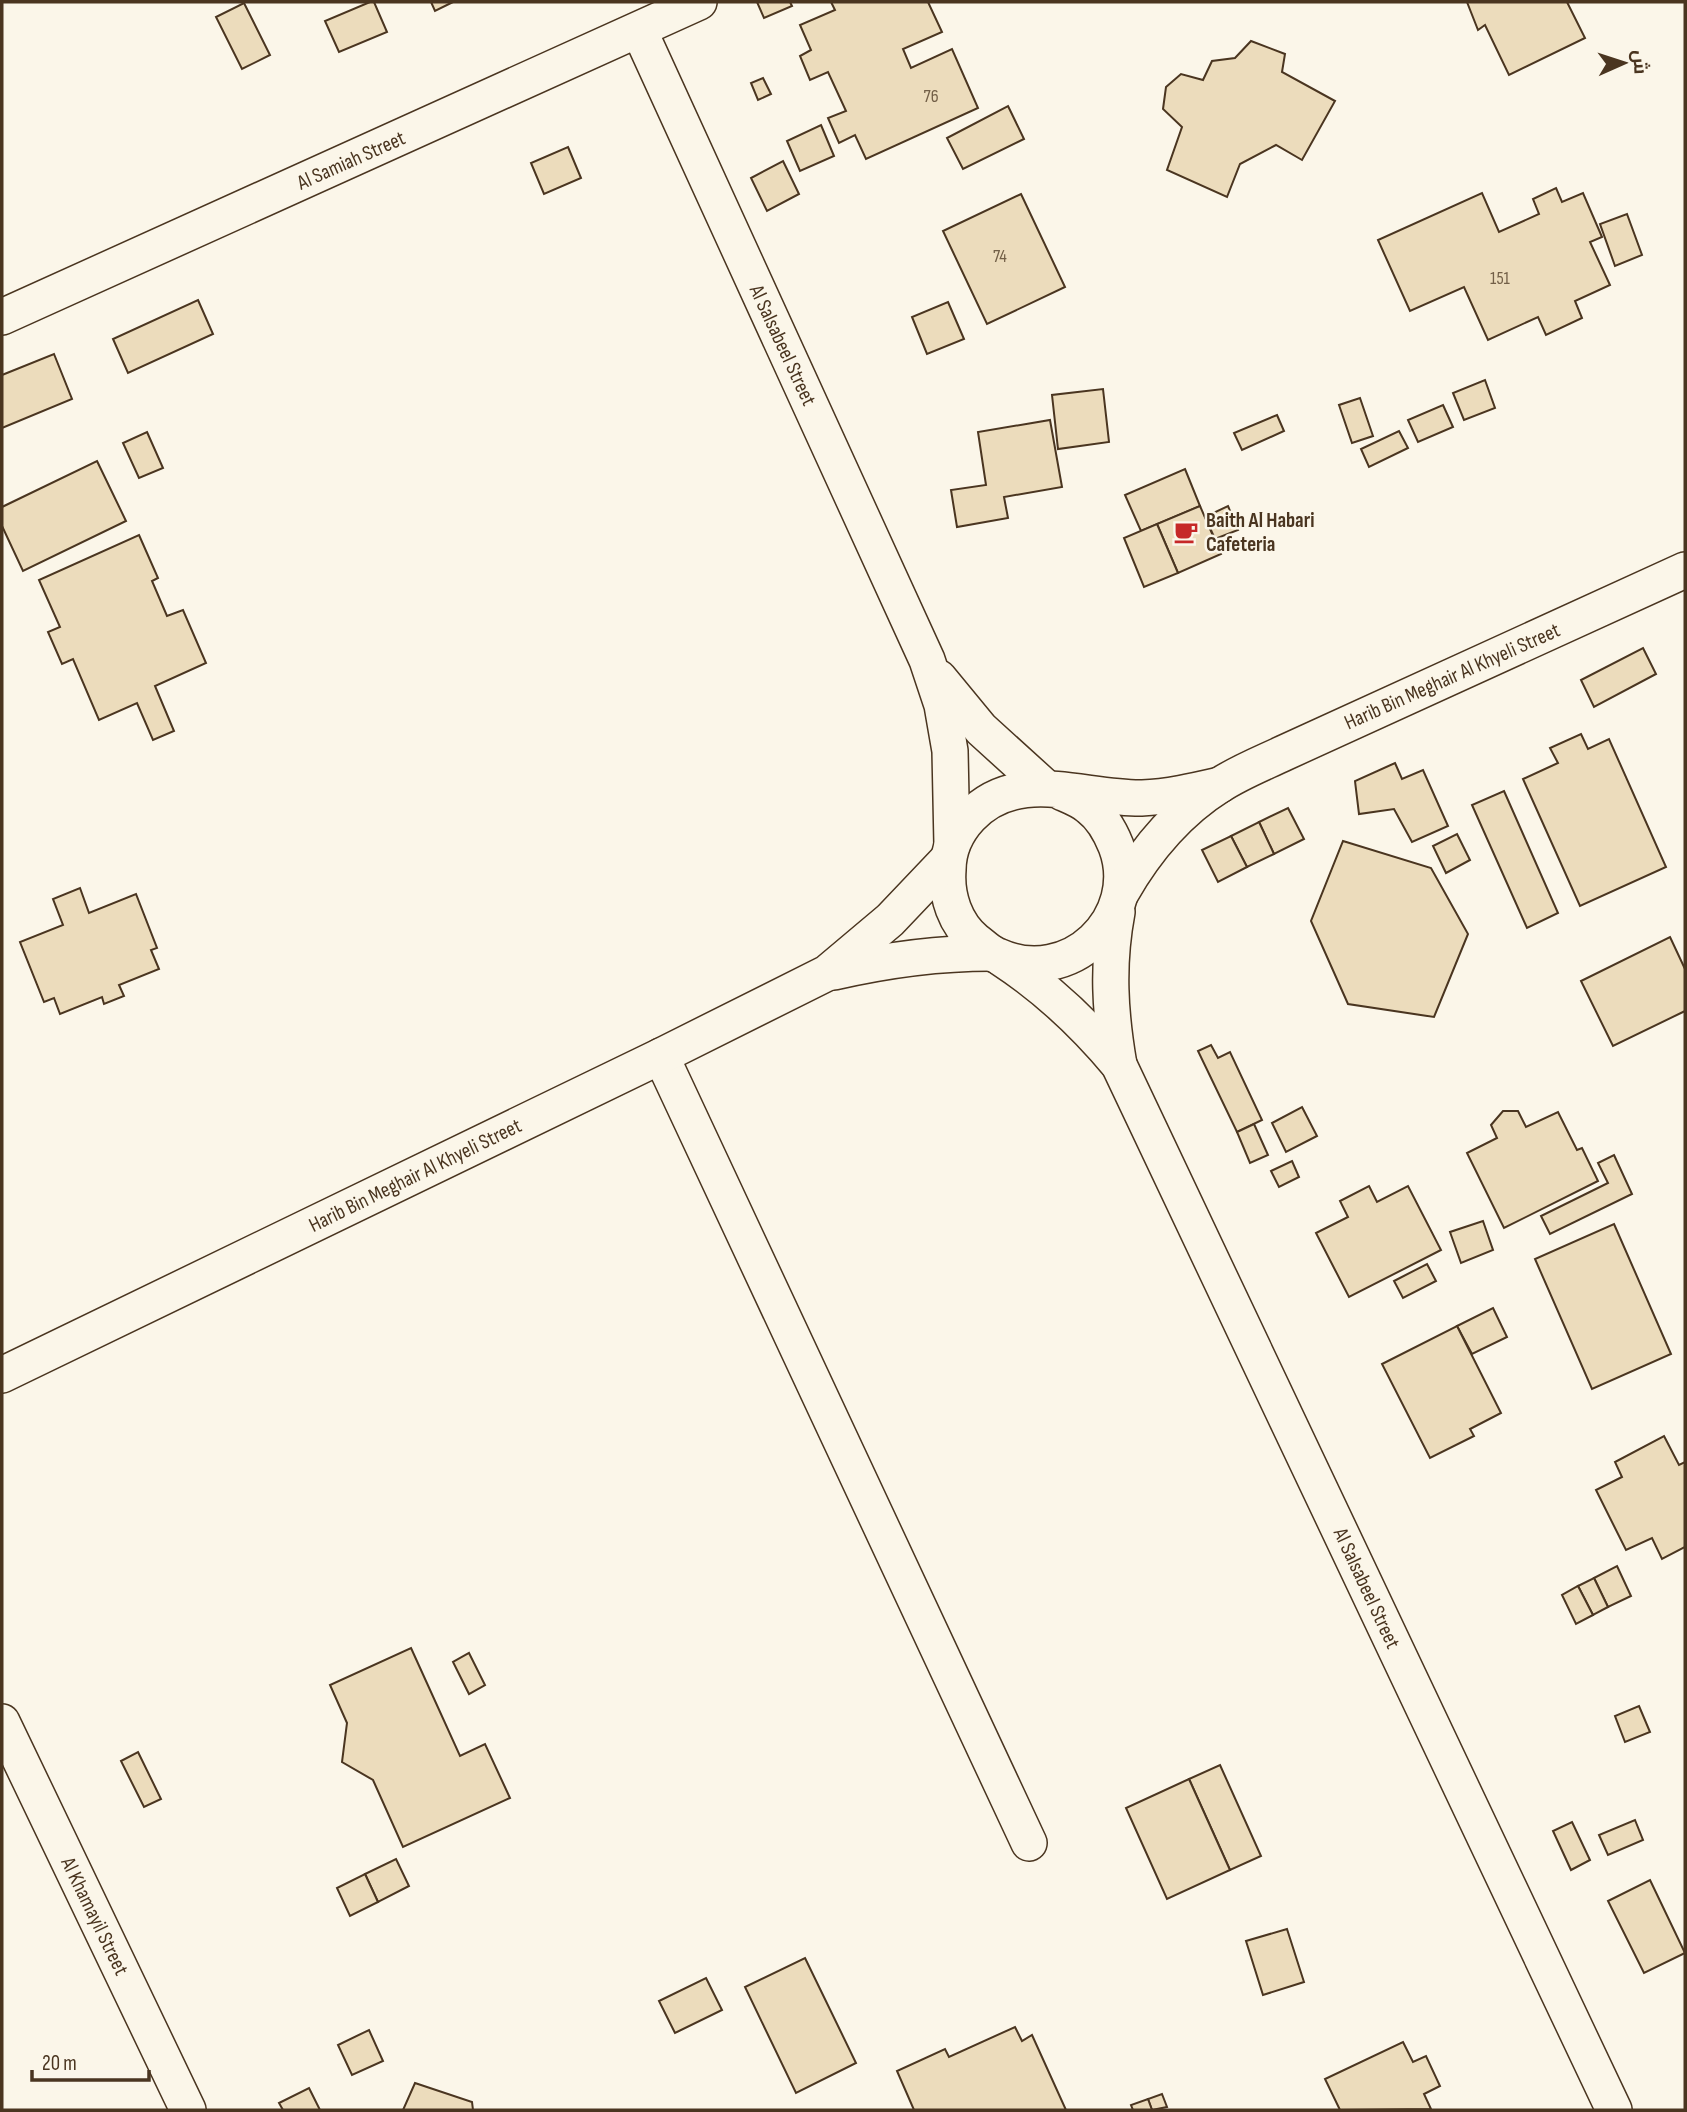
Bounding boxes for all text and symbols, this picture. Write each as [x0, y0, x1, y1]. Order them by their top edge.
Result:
north arrow [1589, 28, 1659, 98]
text: ش [1627, 49, 1652, 75]
house number: 76 [923, 86, 939, 107]
street label: Al Samiah Street [292, 126, 409, 196]
house number: 74 [993, 246, 1007, 267]
house number: 151 [1490, 268, 1511, 289]
street label: Al Salsabeel Street [743, 280, 821, 409]
place label: Baith Al Habari Cafeteria [1206, 508, 1314, 557]
cafe icon: Baith Al Habari Cafeteria [1172, 518, 1200, 546]
street label: Harib Bin Meghair Al Khyeli Street [1341, 618, 1564, 735]
street label: Harib Bin Meghair Al Khyeli Street [305, 1113, 526, 1238]
street label: Al Salsabeel Street [1327, 1523, 1405, 1652]
street label: Al Khamayil Street [55, 1852, 134, 1979]
scale bar [32, 2038, 149, 2082]
text: 20 m [42, 2051, 77, 2076]

